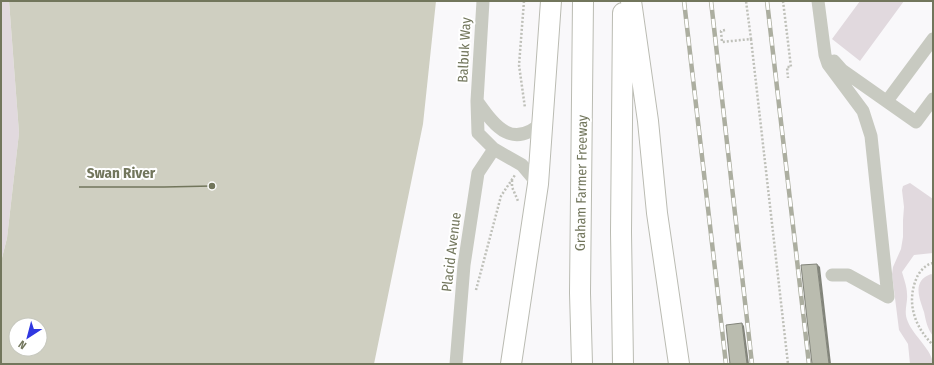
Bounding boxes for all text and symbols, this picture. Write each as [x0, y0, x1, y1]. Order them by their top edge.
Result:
street label: Balbuk Way [454, 16, 475, 83]
street label: Graham Farmer Freeway [572, 114, 591, 251]
callout: Swan River [79, 160, 164, 187]
text: Swan River [87, 164, 156, 182]
street label: Placid Avenue [438, 211, 465, 293]
north arrow [8, 317, 48, 357]
text: N [16, 337, 29, 352]

